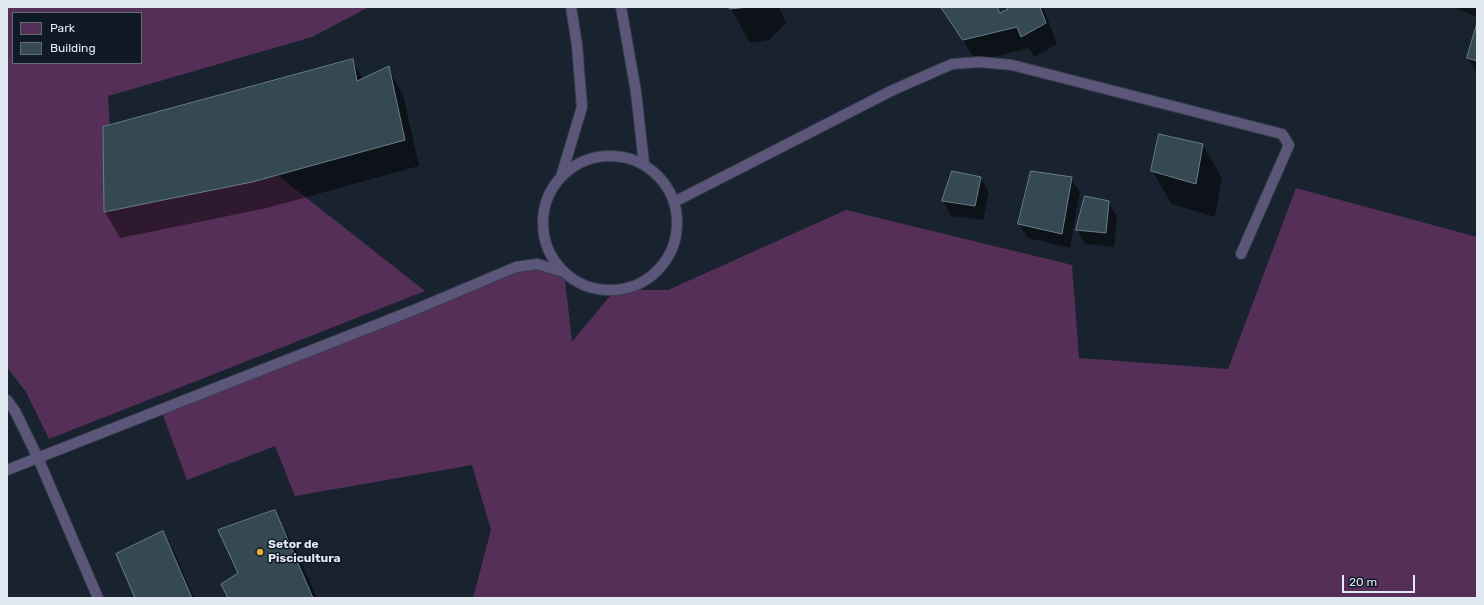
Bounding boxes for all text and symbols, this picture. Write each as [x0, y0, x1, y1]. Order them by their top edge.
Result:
legend [12, 12, 142, 64]
text: Park [50, 21, 75, 35]
text: Building [50, 41, 96, 55]
place label: Setor de Piscicultura [268, 538, 341, 566]
marker: Setor de Piscicultura [255, 547, 265, 557]
scale bar [1344, 567, 1417, 593]
text: 20 m [1349, 575, 1377, 589]

